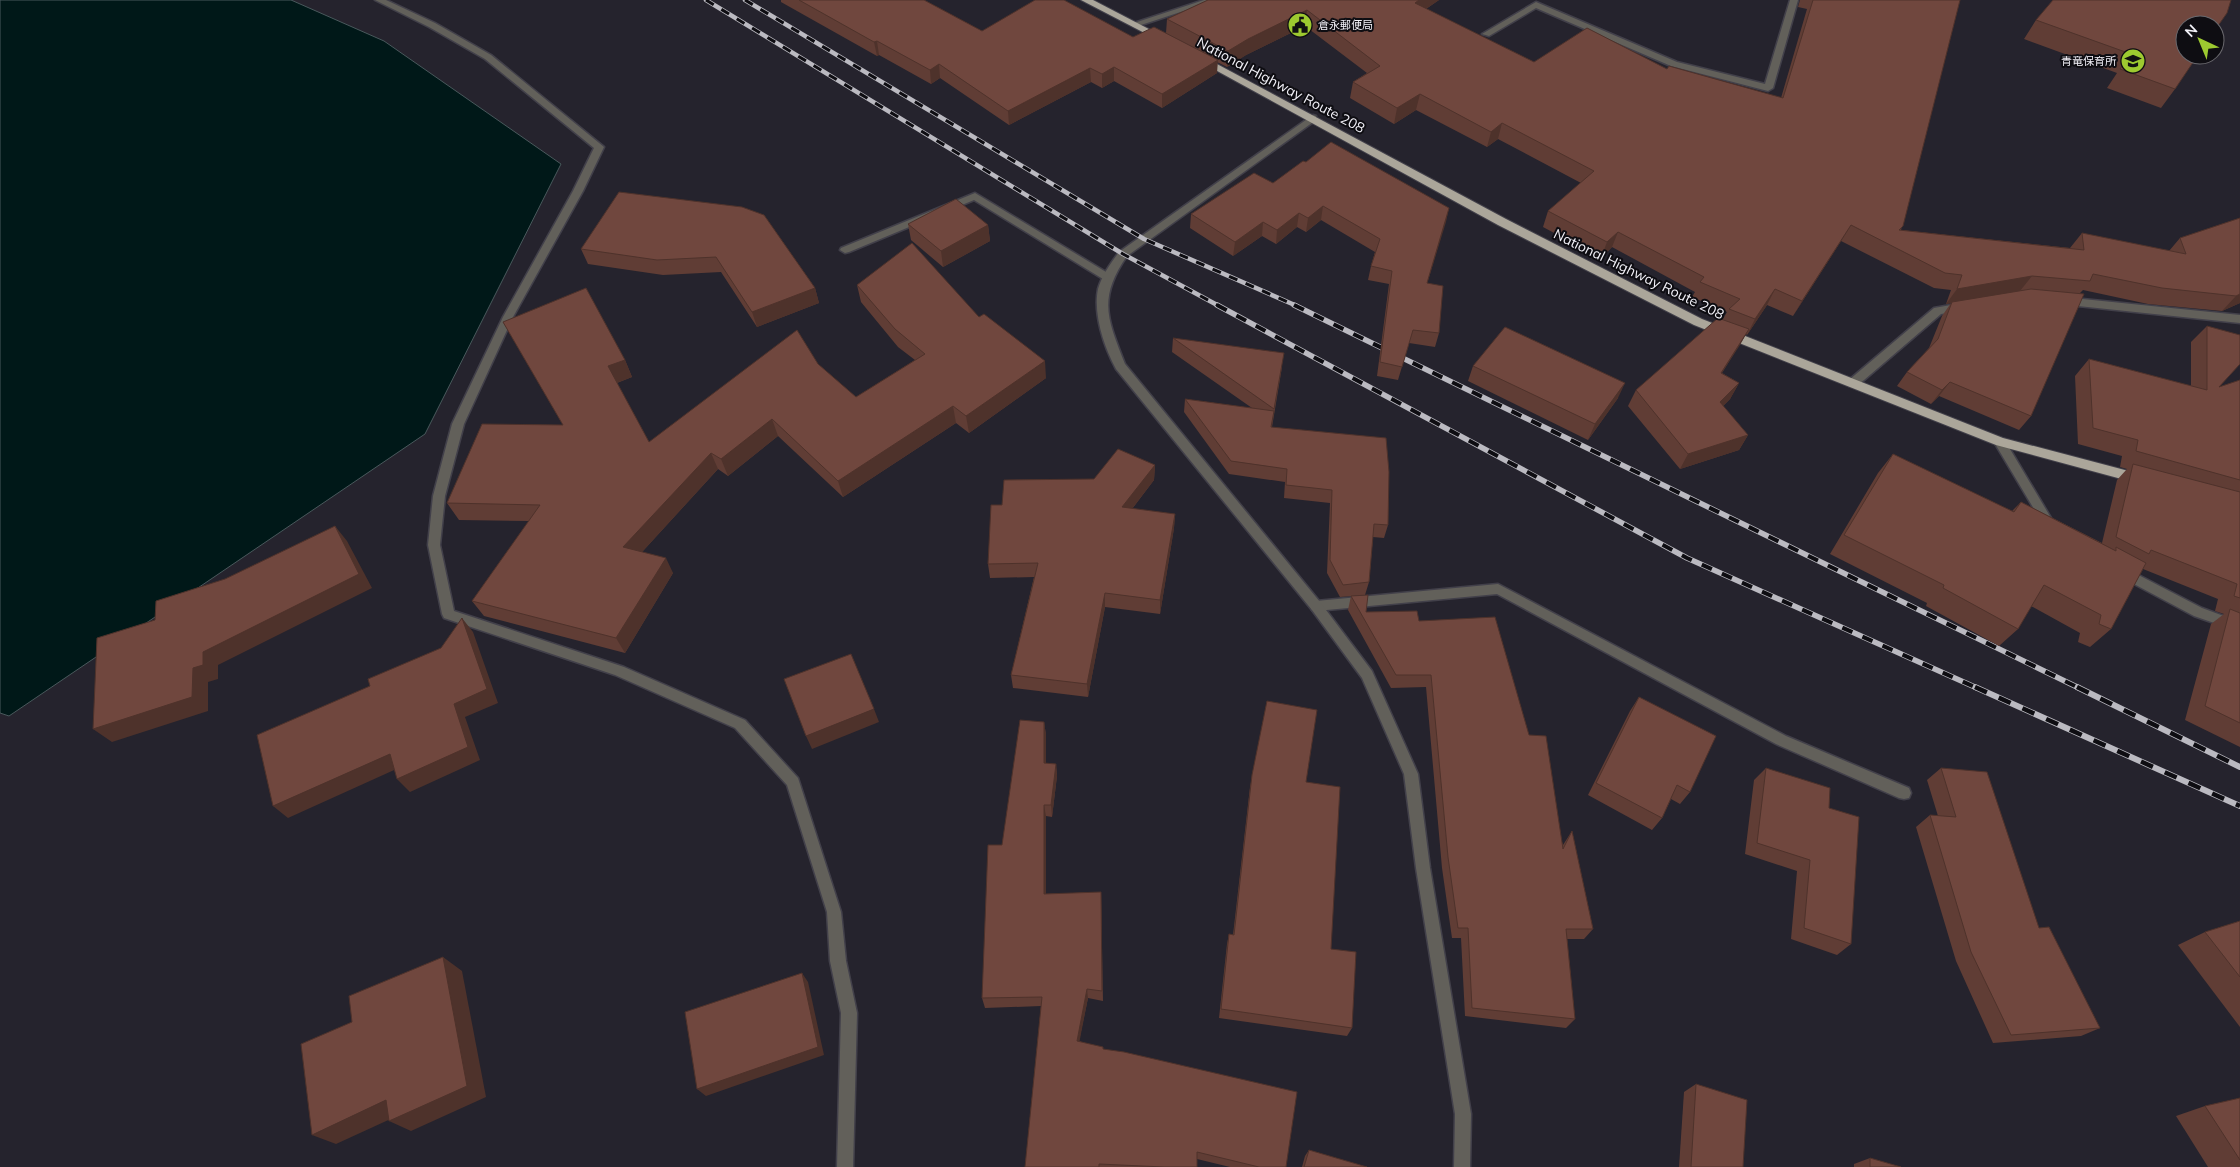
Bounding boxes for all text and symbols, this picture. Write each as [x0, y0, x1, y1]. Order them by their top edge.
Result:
public building icon: 倉永郵便局 [1287, 12, 1313, 38]
north arrow [2175, 15, 2225, 65]
place label: 倉永郵便局 [1318, 18, 1373, 32]
text: N [2181, 21, 2201, 41]
street label: National Highway Route 208 [1194, 33, 1368, 137]
school or university icon: 青竜保育所 [2120, 48, 2146, 74]
place label: 青竜保育所 [2061, 54, 2117, 68]
street label: National Highway Route 208 [1551, 225, 1727, 323]

